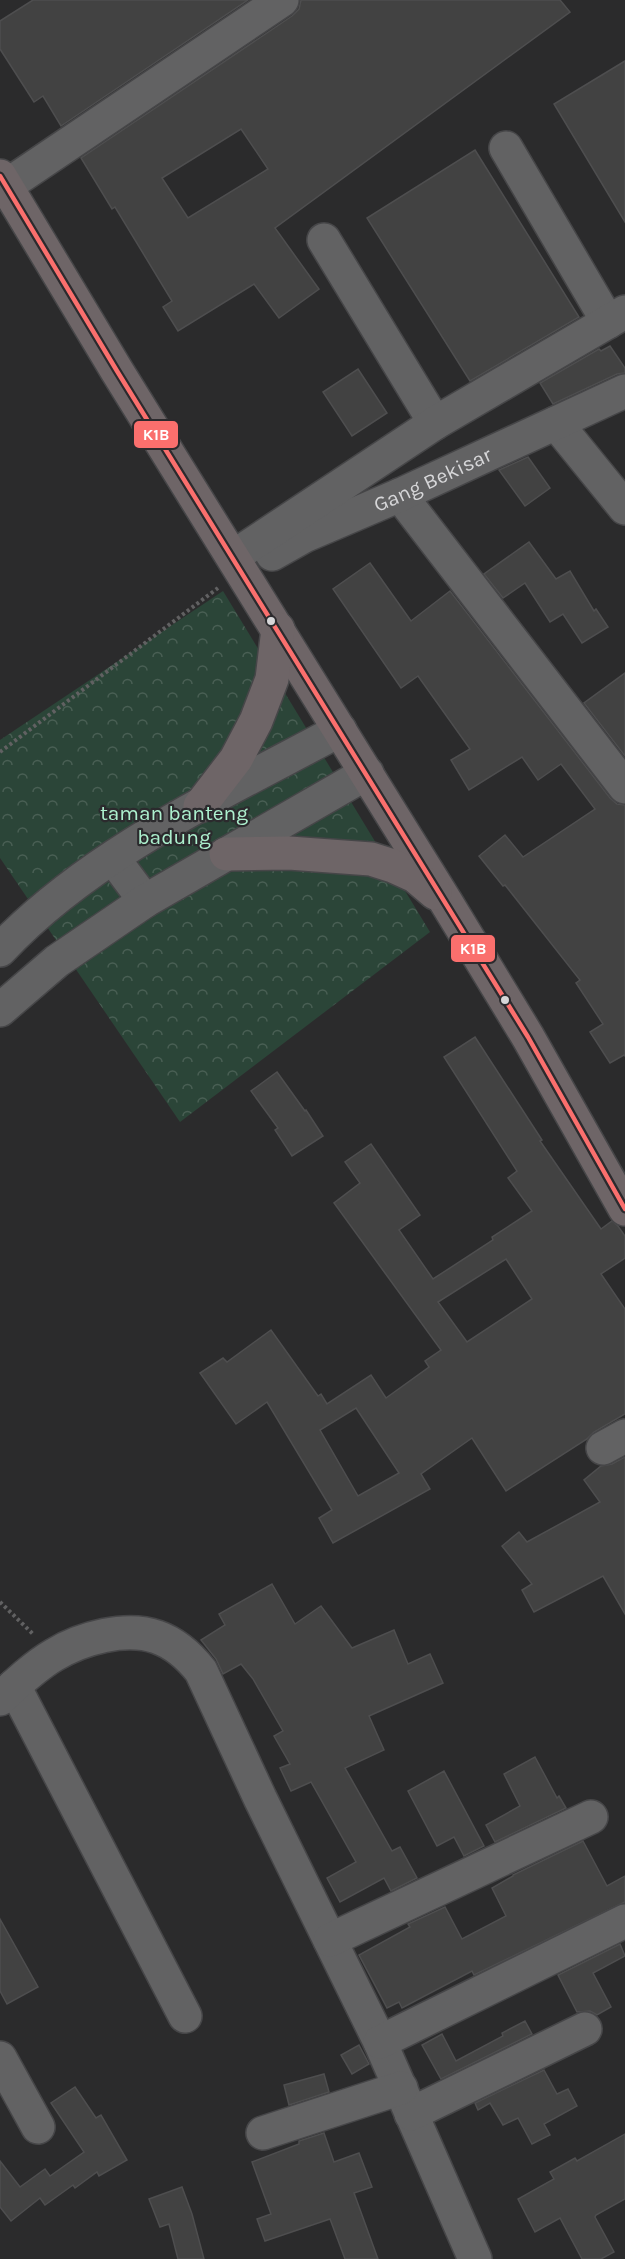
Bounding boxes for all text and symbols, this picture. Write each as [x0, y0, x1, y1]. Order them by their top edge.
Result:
line badge: K1B [133, 420, 179, 449]
text: K1B [143, 425, 169, 444]
street label: Gang Bekisar [370, 442, 496, 517]
unlabelled marker [265, 615, 277, 627]
park label: taman banteng badung [100, 801, 248, 849]
line badge: K1B [450, 934, 496, 963]
text: K1B [460, 939, 486, 958]
unlabelled marker [499, 994, 511, 1006]

